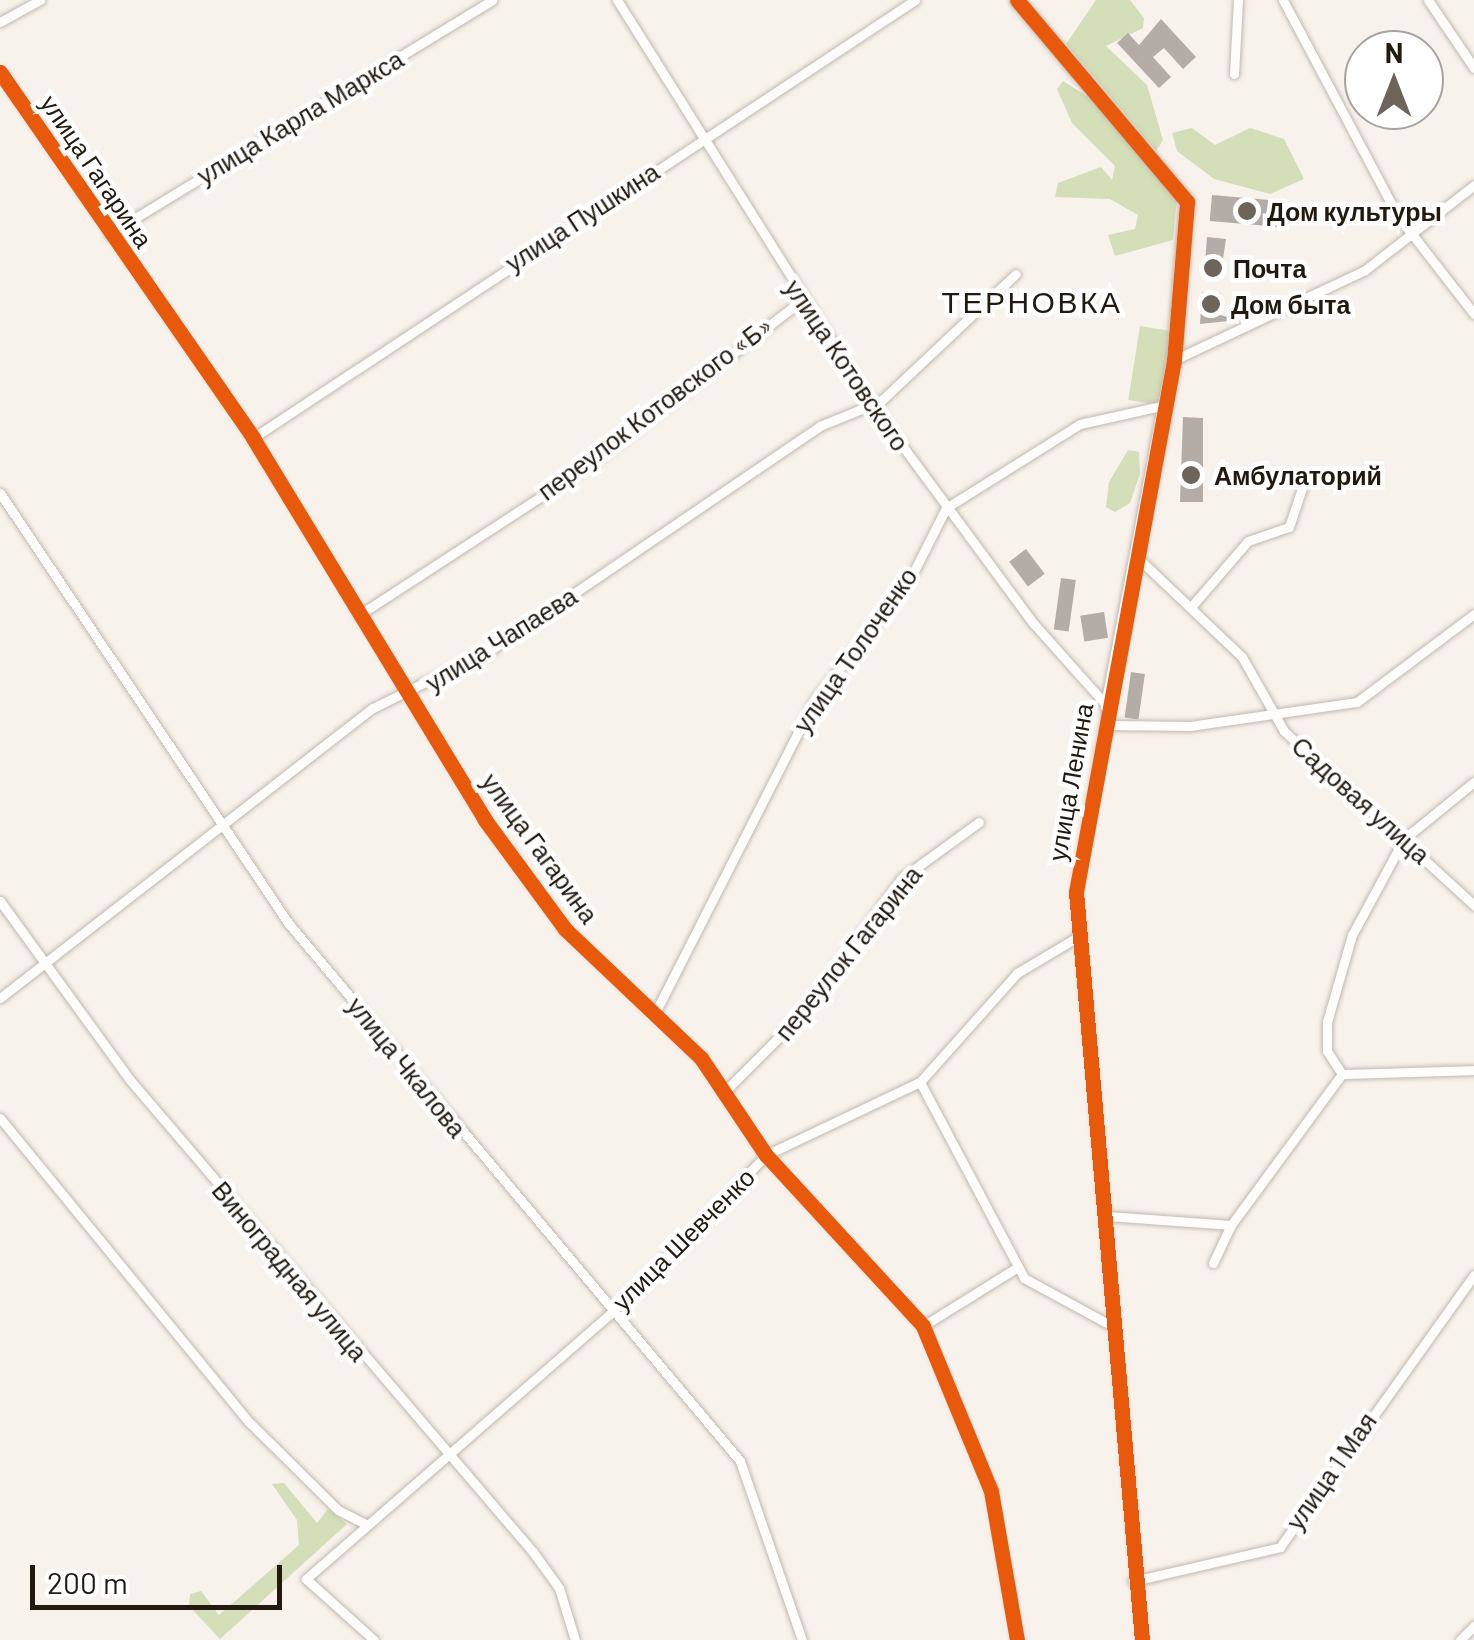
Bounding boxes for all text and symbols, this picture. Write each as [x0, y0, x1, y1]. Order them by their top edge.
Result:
north arrow [1344, 30, 1444, 130]
text: N [1385, 35, 1403, 69]
street label: улица Карла Маркса [191, 44, 409, 190]
street label: улица Гагарина [35, 89, 159, 253]
street label: улица Пушкина [500, 156, 664, 278]
place label: Дом культуры [1267, 196, 1442, 226]
marker: Дом культуры [1236, 200, 1258, 222]
place label: Почта [1233, 253, 1306, 283]
marker: Почта [1202, 257, 1224, 279]
street label: улица Котовского [779, 274, 915, 456]
district label: ТЕРНОВКА [942, 283, 1122, 319]
place label: Дом быта [1231, 289, 1350, 319]
marker: Дом быта [1200, 293, 1222, 315]
street label: переулок Котовского «Б» [532, 310, 778, 506]
place label: Амбулаторий [1214, 460, 1382, 490]
marker: Амбулаторий [1178, 462, 1204, 488]
street label: улица Толоченко [787, 562, 923, 738]
street label: улица Чапаева [420, 581, 582, 697]
street label: улица Ленина [1041, 701, 1099, 863]
street label: Садовая улица [1286, 730, 1436, 870]
street label: улица Гагарина [476, 767, 604, 929]
street label: переулок Гагарина [768, 860, 928, 1046]
street label: улица Чкалова [341, 991, 473, 1143]
street label: улица Шевченко [606, 1162, 760, 1316]
street label: Виноградная улица [206, 1175, 374, 1367]
street label: улица 1 Мая [1280, 1407, 1382, 1535]
scale bar [35, 1545, 288, 1607]
text: 200 m [47, 1564, 128, 1600]

